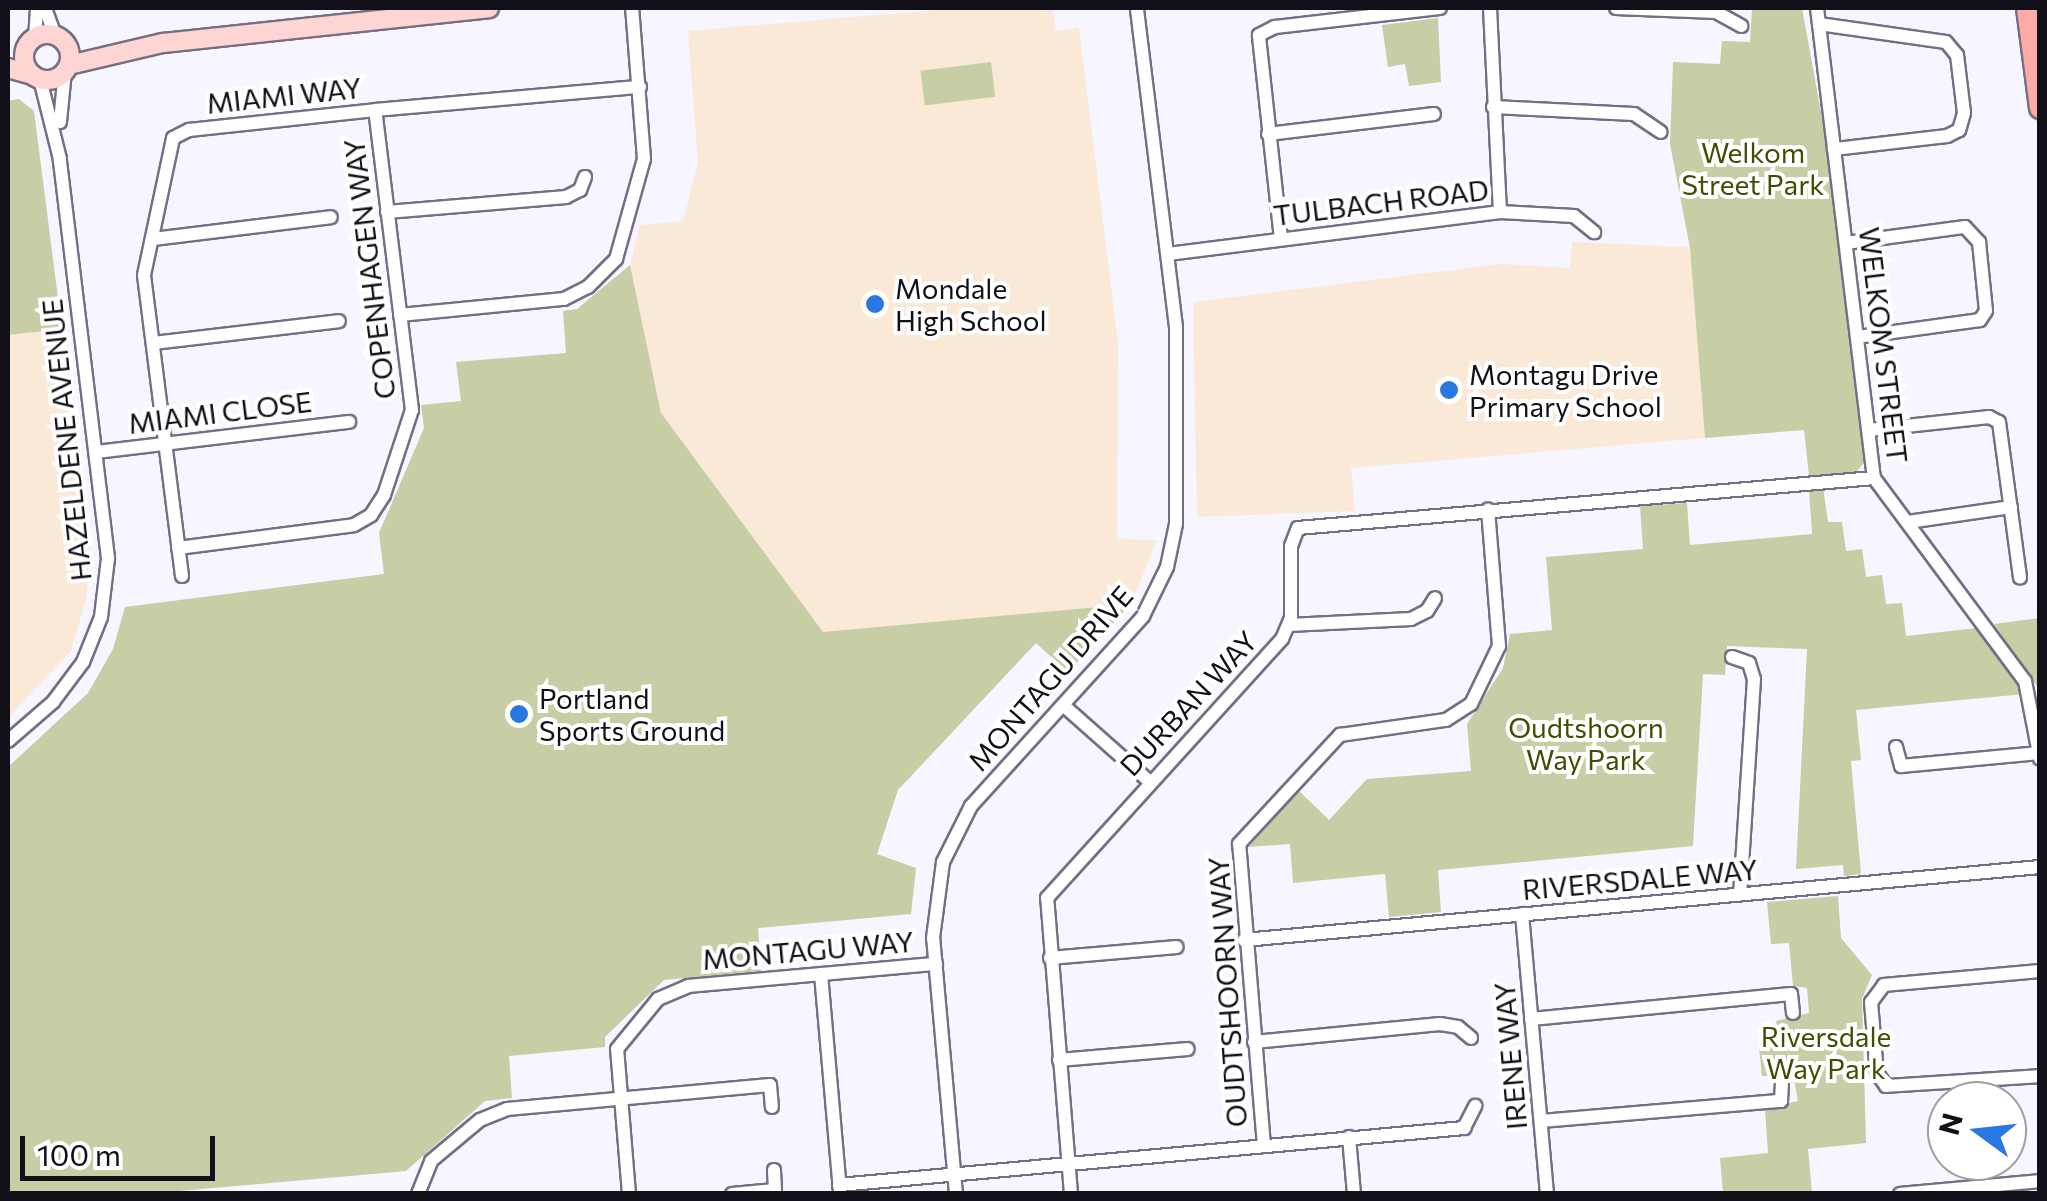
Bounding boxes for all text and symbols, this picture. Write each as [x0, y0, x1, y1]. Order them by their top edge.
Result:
street label: MIAMI WAY [205, 70, 363, 120]
park label: Welkom Street Park [1681, 135, 1825, 201]
street label: COPENHAGEN WAY [336, 137, 402, 401]
street label: TULBACH ROAD [1271, 172, 1491, 232]
street label: WELKOM STREET [1853, 225, 1915, 465]
place label: Mondale High School [895, 271, 1047, 337]
marker: Mondale High School [864, 293, 886, 315]
street label: HAZELDENE AVENUE [34, 297, 98, 583]
place label: Montagu Drive Primary School [1469, 357, 1662, 423]
marker: Montagu Drive Primary School [1438, 379, 1460, 401]
street label: MIAMI CLOSE [126, 384, 314, 440]
street label: MONTAGU DRIVE [961, 579, 1139, 777]
street label: DURBAN WAY [1113, 624, 1263, 782]
place label: Portland Sports Ground [539, 681, 725, 747]
marker: Portland Sports Ground [508, 703, 530, 725]
park label: Oudtshoorn Way Park [1508, 710, 1664, 776]
street label: RIVERSDALE WAY [1521, 852, 1759, 906]
street label: OUDTSHOORN WAY [1201, 856, 1253, 1128]
street label: MONTAGU WAY [701, 924, 915, 976]
street label: IRENE WAY [1487, 981, 1533, 1131]
park label: Riversdale Way Park [1761, 1019, 1891, 1085]
north arrow [1927, 1081, 2027, 1181]
text: N [1931, 1109, 1969, 1138]
scale bar [25, 1116, 220, 1178]
text: 100 m [37, 1135, 121, 1172]

